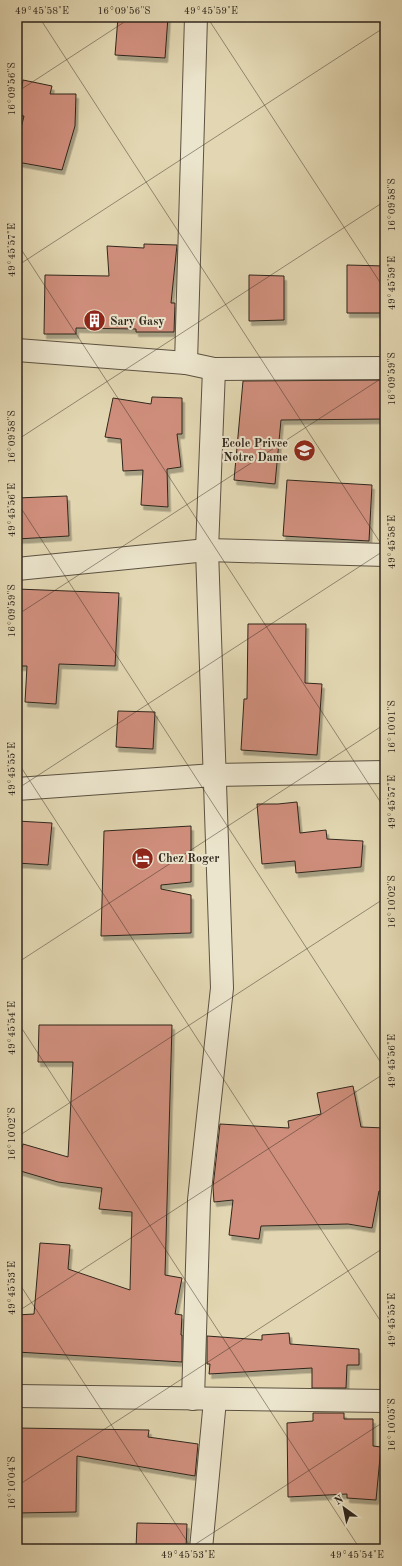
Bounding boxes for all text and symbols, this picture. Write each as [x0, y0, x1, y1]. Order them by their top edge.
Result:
text: 49°45'58"E [15, 6, 69, 16]
text: 16°09'56"S [97, 6, 151, 16]
text: 49°45'59"E [184, 6, 238, 16]
text: 16°09'56"S [7, 62, 17, 116]
text: 16°09'58"S [387, 178, 397, 232]
text: 49°45'57"E [7, 223, 17, 277]
text: 49°45'59"E [387, 256, 397, 310]
building icon: Sary Gasy [81, 308, 107, 334]
place label: Sary Gasy [110, 316, 165, 328]
text: 16°09'59"S [387, 352, 397, 406]
text: 16°09'58"S [7, 410, 17, 464]
school or university icon: Ecole Privee Notre Dame [291, 437, 317, 463]
place label: Ecole Privee Notre Dame [221, 438, 288, 464]
text: 49°45'56"E [7, 483, 17, 537]
text: 49°45'58"E [387, 515, 397, 569]
text: 16°09'59"S [7, 584, 17, 638]
text: 16°10'01"S [387, 700, 397, 754]
text: 49°45'55"E [7, 742, 17, 796]
text: 49°45'57"E [387, 775, 397, 829]
hotel icon: Chez Roger [129, 845, 155, 871]
place label: Chez Roger [158, 853, 220, 865]
text: 16°10'02"S [387, 875, 397, 929]
text: 49°45'54"E [7, 1001, 17, 1055]
text: 49°45'56"E [387, 1034, 397, 1088]
text: 16°10'02"S [7, 1107, 17, 1161]
text: 49°45'53"E [7, 1261, 17, 1315]
text: 49°45'55"E [387, 1293, 397, 1347]
text: 16°10'05"S [387, 1398, 397, 1452]
text: 16°10'04"S [7, 1456, 17, 1510]
north arrow [324, 1488, 364, 1528]
text: N [333, 1494, 346, 1508]
text: 49°45'53"E [161, 1550, 215, 1560]
text: 49°45'54"E [330, 1550, 384, 1560]

